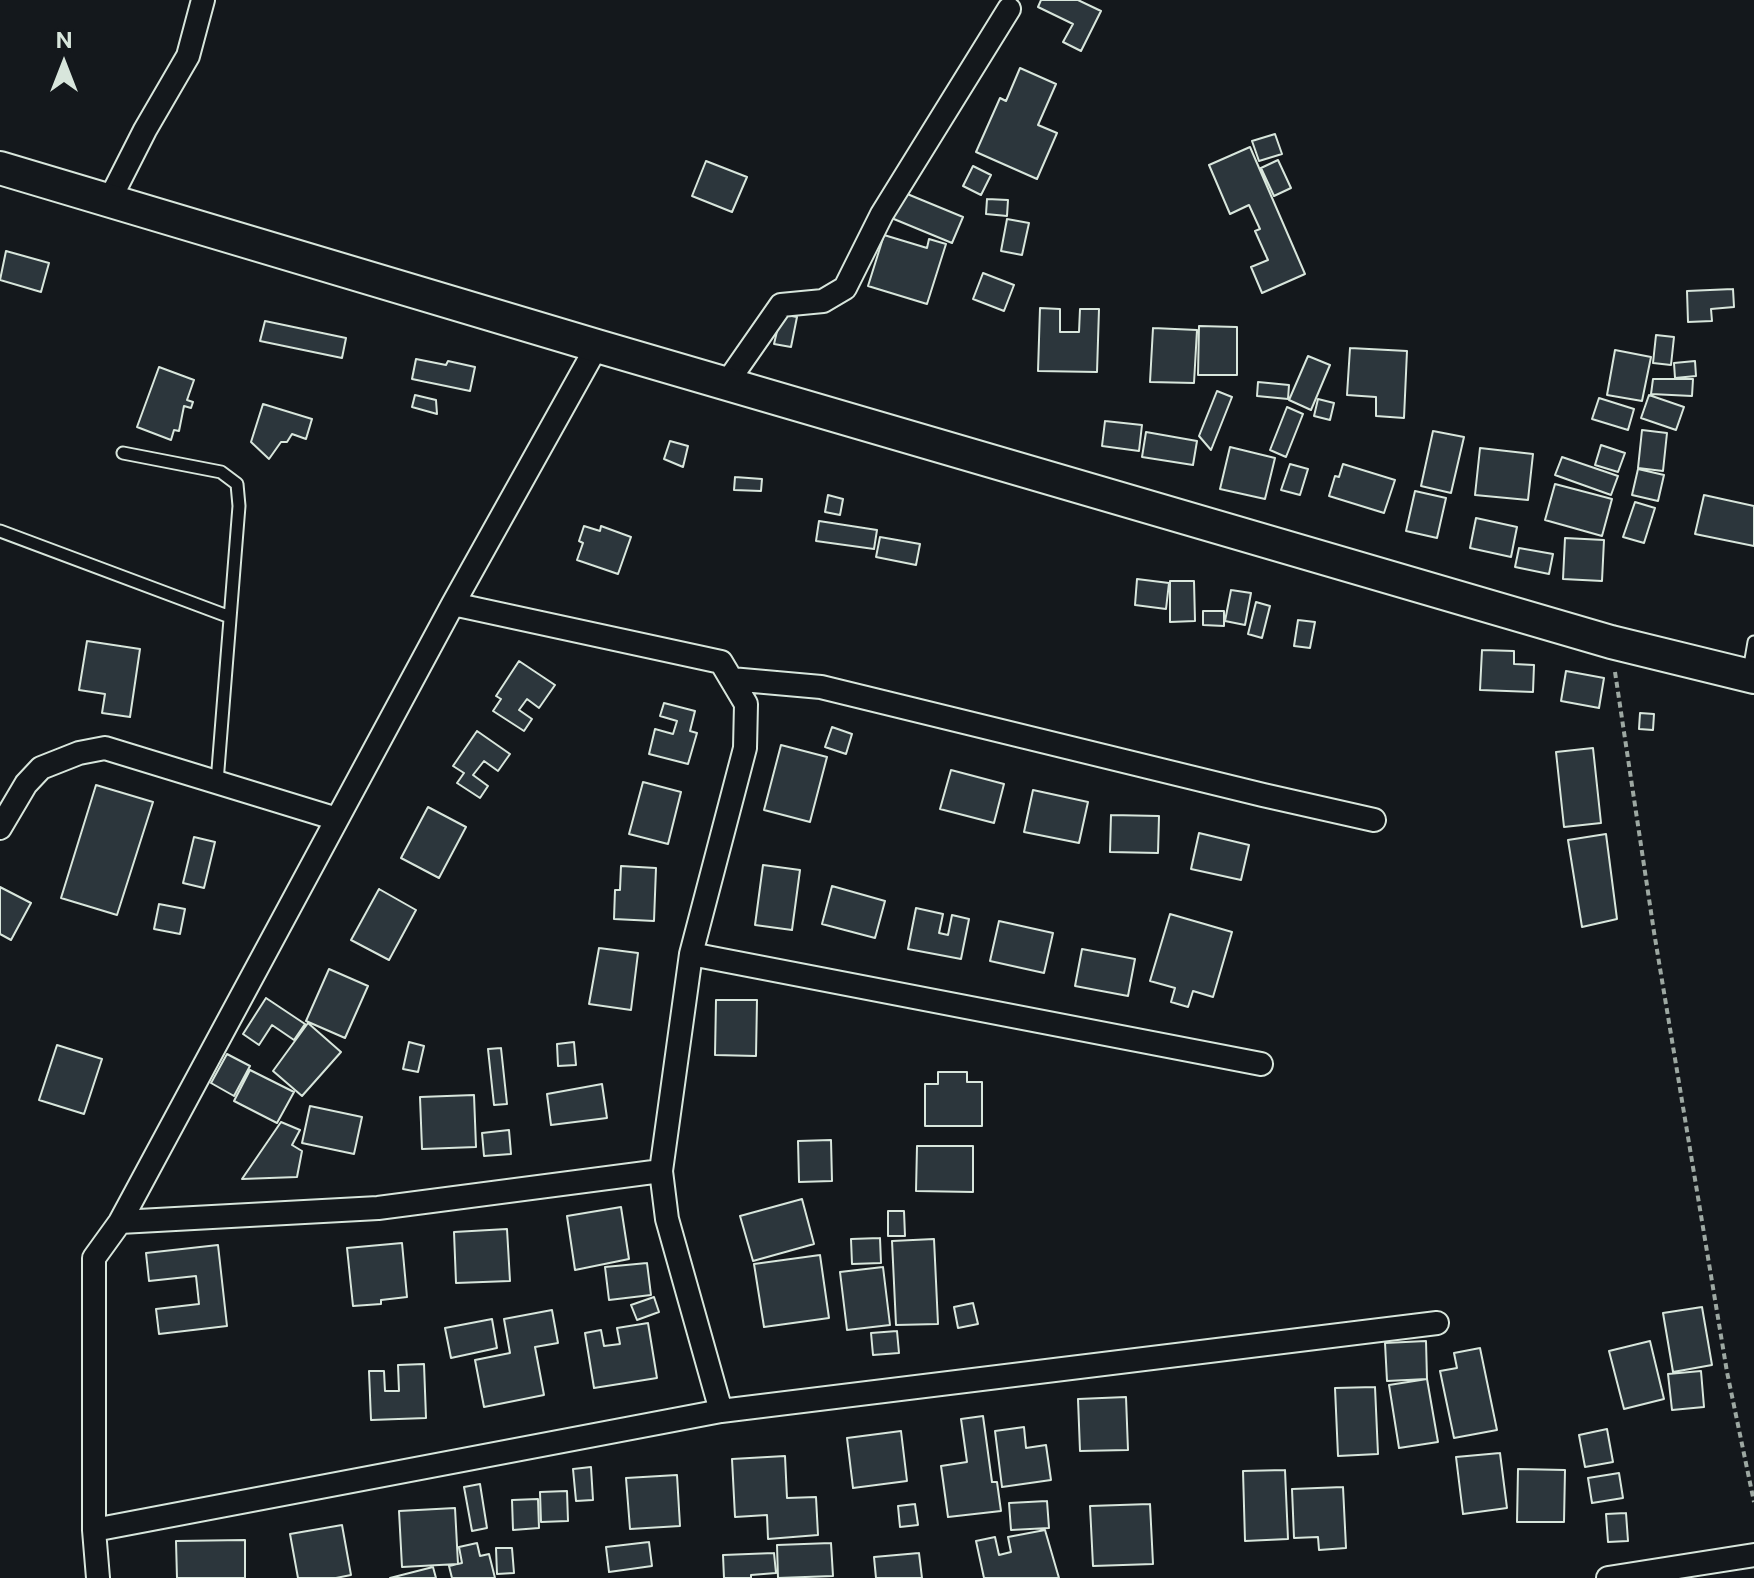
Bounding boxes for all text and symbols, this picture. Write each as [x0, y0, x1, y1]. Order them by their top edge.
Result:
north arrow [24, 24, 104, 104]
text: N [55, 27, 73, 53]

